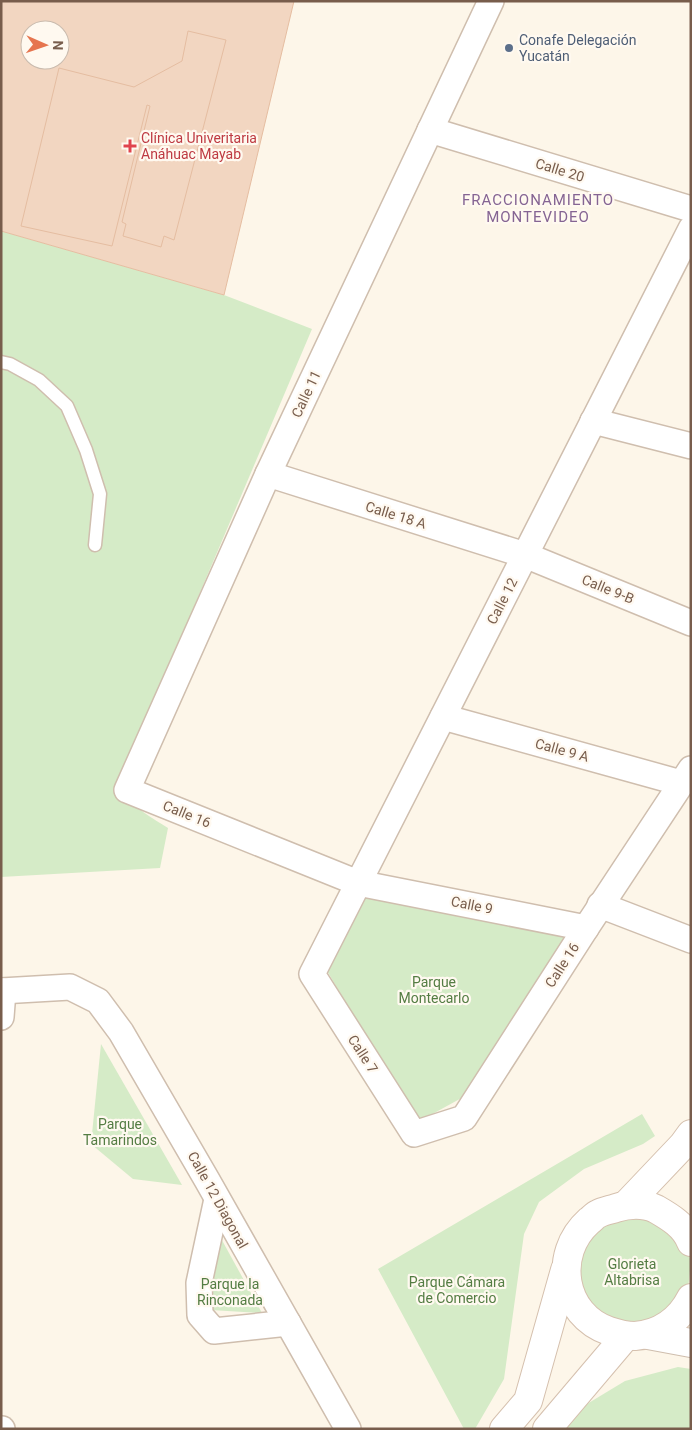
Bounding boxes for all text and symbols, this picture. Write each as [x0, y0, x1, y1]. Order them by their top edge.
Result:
north arrow [20, 20, 70, 70]
place label: Conafe Delegación Yucatán [519, 32, 636, 64]
text: N [50, 40, 66, 51]
marker: Conafe Delegación Yucatán [503, 42, 515, 54]
place label: Clínica Univeritaria Anáhuac Mayab [141, 130, 257, 162]
marker: Clínica Univeritaria Anáhuac Mayab [123, 139, 137, 153]
street label: Calle 20 [534, 155, 586, 185]
district label: FRACCIONAMIENTO MONTEVIDEO [462, 191, 614, 226]
street label: Calle 11 [288, 368, 324, 420]
street label: Calle 18 A [364, 498, 428, 532]
street label: Calle 9-B [580, 571, 636, 607]
street label: Calle 12 [483, 575, 521, 627]
street label: Calle 9 A [533, 735, 591, 765]
street label: Calle 16 [161, 797, 213, 831]
street label: Calle 9 [450, 893, 494, 917]
street label: Calle 16 [542, 939, 582, 990]
park label: Parque Montecarlo [398, 974, 470, 1006]
street label: Calle 7 [345, 1032, 381, 1076]
park label: Parque Tamarindos [83, 1116, 157, 1148]
street label: Calle 12 Diagonal [185, 1149, 251, 1251]
park label: Glorieta Altabrisa [604, 1256, 660, 1288]
park label: Parque Cámara de Comercio [409, 1274, 505, 1306]
park label: Parque la Rinconada [197, 1276, 263, 1308]

